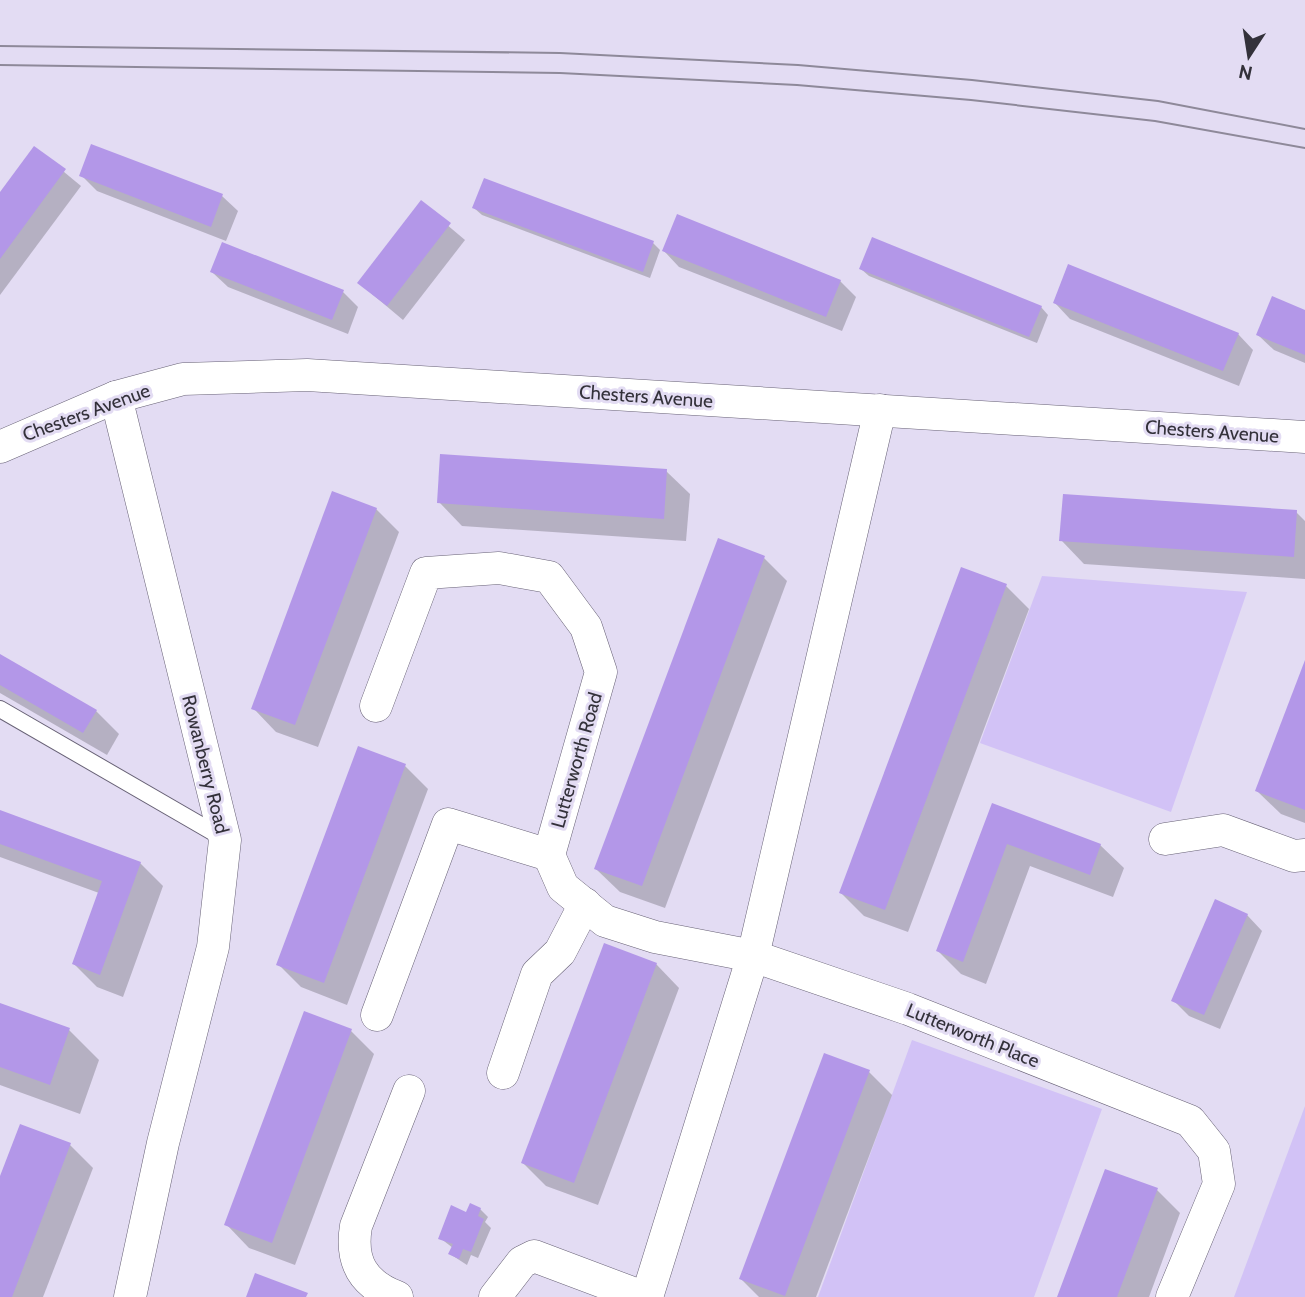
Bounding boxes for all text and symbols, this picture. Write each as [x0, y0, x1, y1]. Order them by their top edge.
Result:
north arrow [1214, 21, 1284, 91]
text: N [1237, 59, 1255, 85]
street label: Chesters Avenue [19, 379, 153, 446]
street label: Chesters Avenue [578, 380, 714, 413]
street label: Chesters Avenue [1144, 415, 1280, 448]
street label: Lutterworth Road [546, 690, 607, 831]
street label: Rowanberry Road [177, 692, 234, 836]
street label: Lutterworth Place [903, 998, 1043, 1073]

